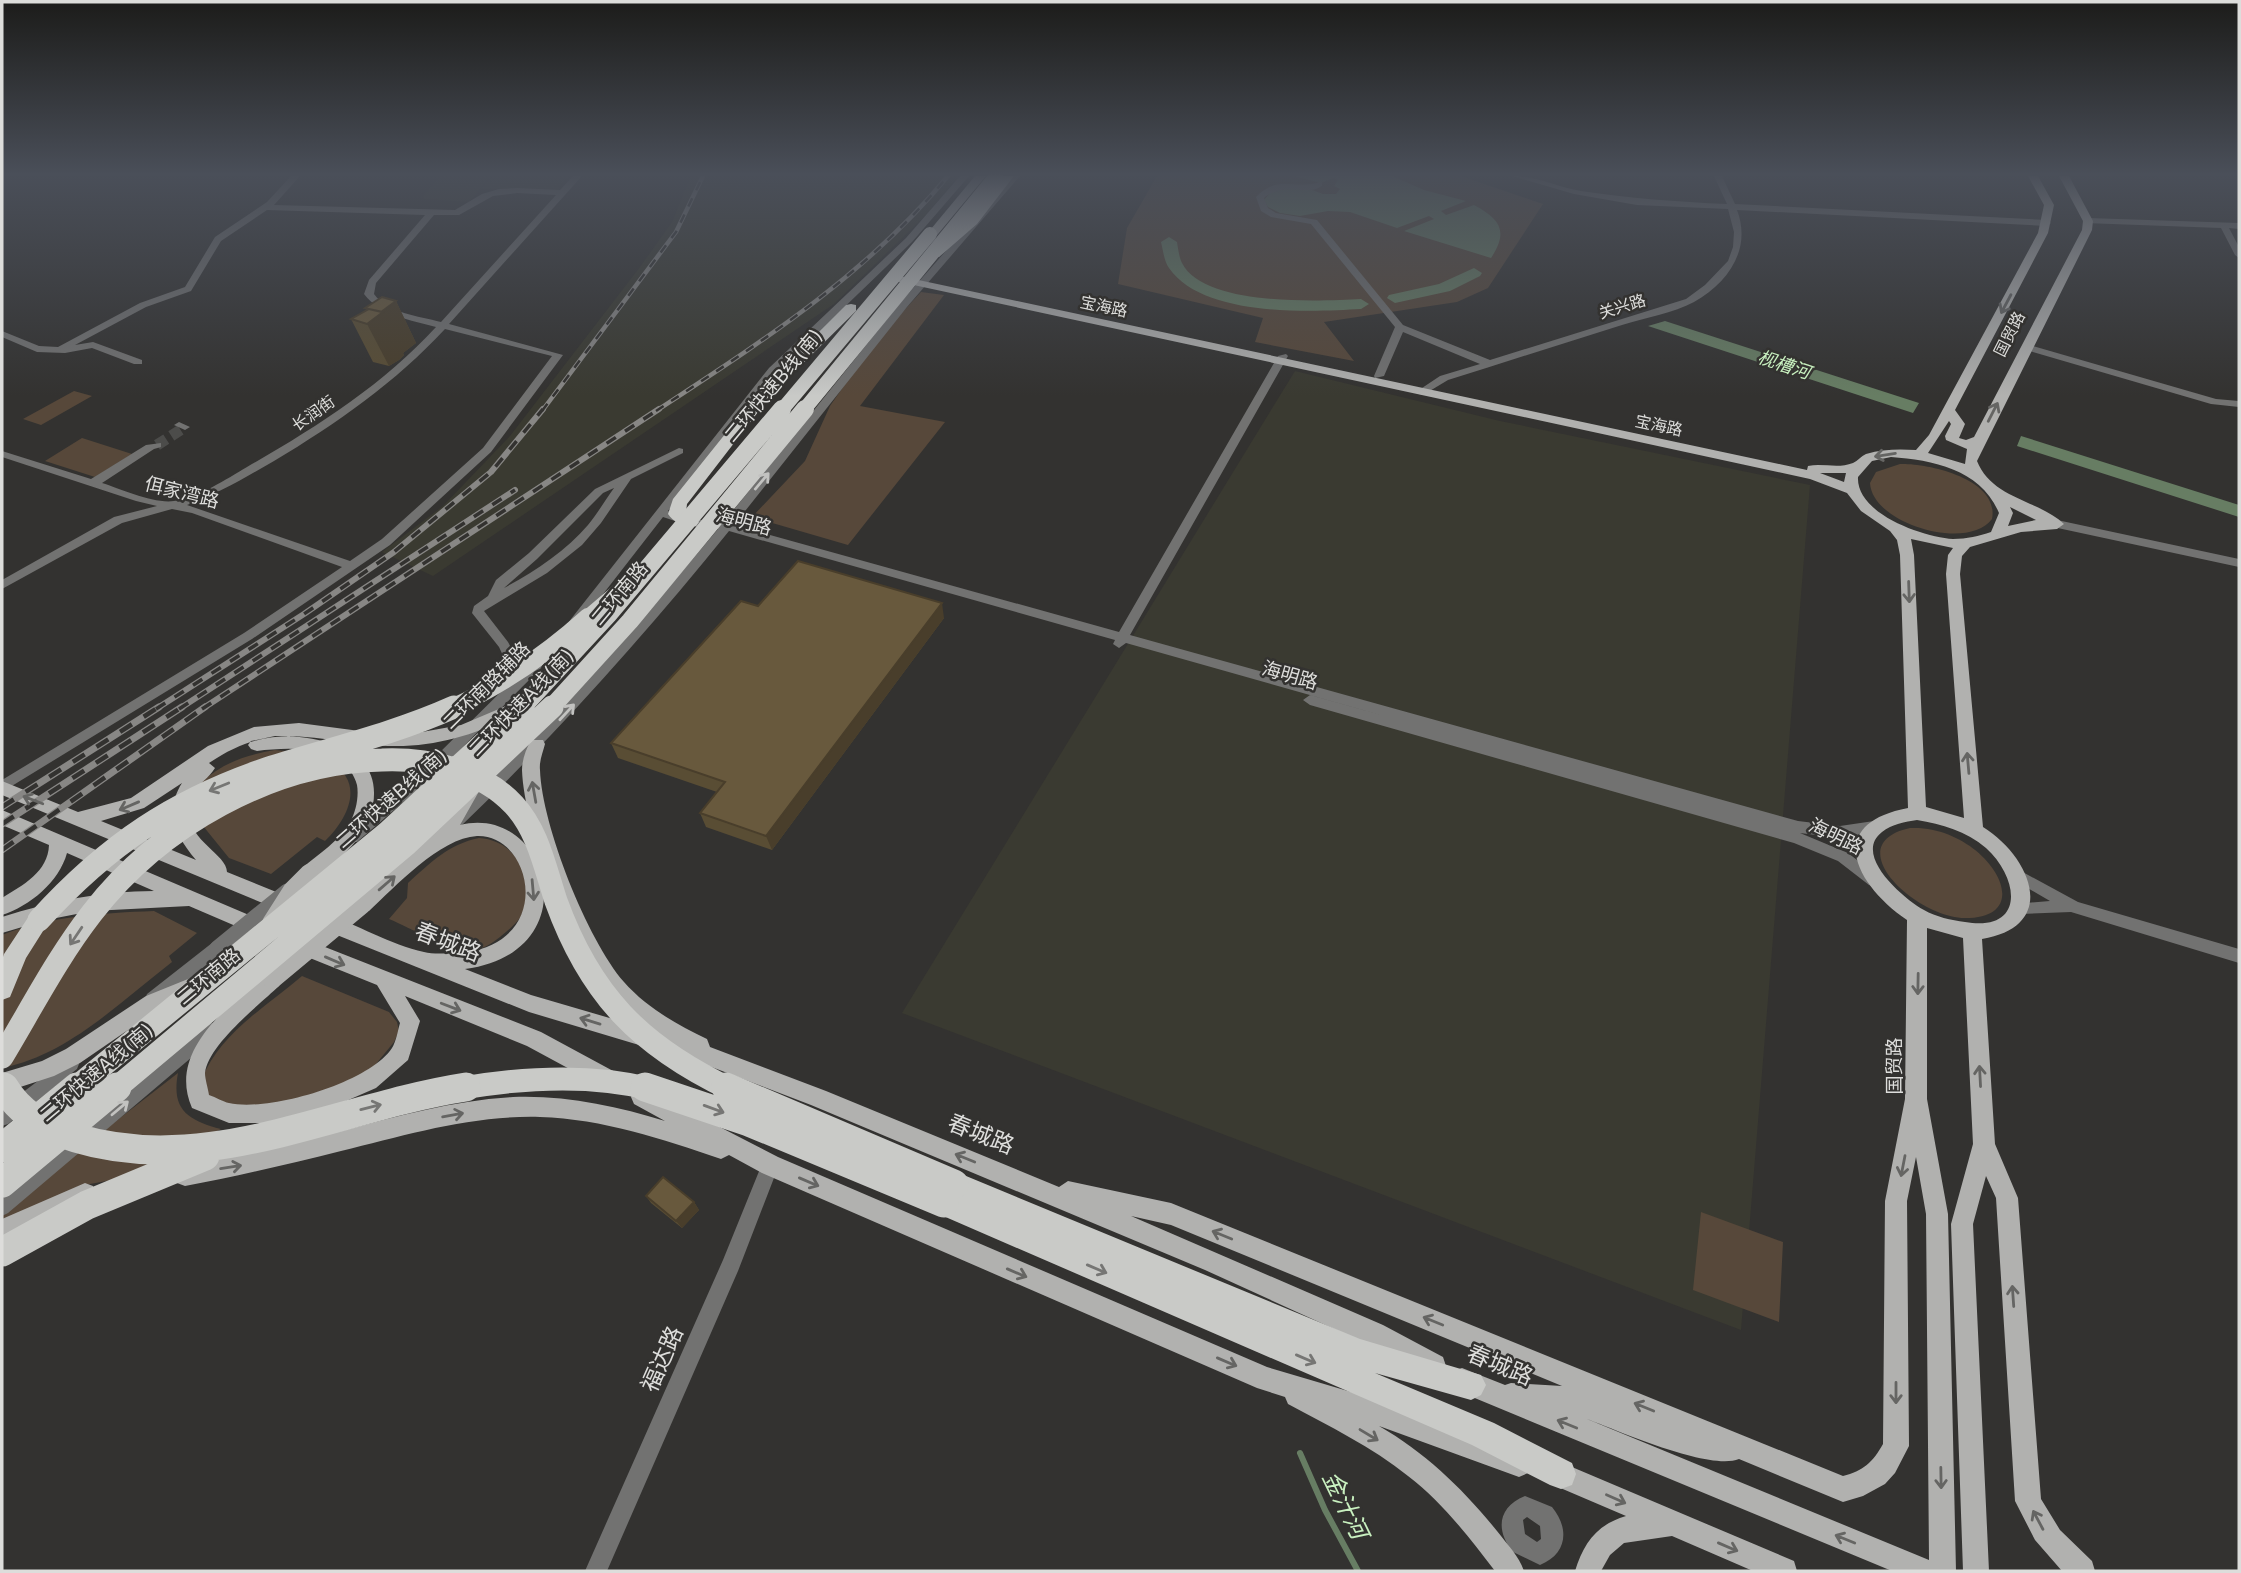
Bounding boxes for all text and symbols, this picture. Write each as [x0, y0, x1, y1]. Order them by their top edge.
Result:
street label: 关兴路 [1596, 289, 1648, 323]
street label: 宝海路 [1078, 291, 1130, 321]
one-way arrow [1998, 293, 2012, 314]
street label: 国贸路 [1989, 308, 2029, 360]
street label: 二环快速B线(南) [719, 324, 827, 446]
water label: 枧槽河 [1755, 346, 1816, 384]
street label: 长润街 [288, 391, 338, 435]
one-way arrow [1986, 402, 2000, 423]
street label: 宝海路 [1633, 410, 1685, 440]
one-way arrow [1874, 449, 1897, 462]
street label: 佴家湾路 [142, 472, 222, 513]
one-way arrow [754, 472, 770, 490]
street label: 海明路 [713, 503, 774, 540]
street label: 二环南路 [586, 557, 653, 630]
one-way arrow [1902, 581, 1915, 604]
street label: 二环南路辅路 [438, 637, 535, 734]
street label: 二环快速A线(南) [464, 644, 579, 761]
street label: 海明路 [1259, 657, 1320, 694]
one-way arrow [559, 703, 576, 720]
street label: 二环快速B线(南) [331, 744, 452, 853]
one-way arrow [1961, 752, 1974, 774]
one-way arrow [527, 781, 540, 803]
one-way arrow [208, 782, 230, 795]
one-way arrow [22, 792, 44, 805]
one-way arrow [119, 801, 141, 814]
street label: 海明路 [1805, 814, 1866, 859]
one-way arrow [378, 875, 396, 891]
one-way arrow [527, 878, 540, 901]
street label: 春城路 [411, 917, 485, 967]
one-way arrow [68, 926, 83, 945]
street label: 二环南路 [172, 943, 245, 1010]
one-way arrow [324, 955, 345, 968]
one-way arrow [1911, 972, 1925, 995]
one-way arrow [440, 1002, 461, 1015]
one-way arrow [580, 1014, 602, 1027]
street label: 二环快速A线(南) [35, 1018, 158, 1127]
street label: 国贸路 [1883, 1037, 1906, 1095]
one-way arrow [1974, 1064, 1987, 1087]
one-way arrow [359, 1099, 382, 1113]
one-way arrow [110, 1100, 128, 1116]
one-way arrow [703, 1104, 725, 1117]
one-way arrow [441, 1108, 464, 1121]
street label: 春城路 [944, 1108, 1018, 1160]
one-way arrow [955, 1150, 976, 1163]
one-way arrow [1896, 1154, 1910, 1177]
one-way arrow [219, 1160, 242, 1173]
one-way arrow [798, 1176, 819, 1189]
one-way arrow [1212, 1228, 1234, 1241]
one-way arrow [1086, 1263, 1107, 1276]
one-way arrow [1006, 1268, 1028, 1281]
one-way arrow [2006, 1285, 2019, 1307]
one-way arrow [1423, 1314, 1444, 1327]
street label: 福达路 [635, 1322, 689, 1396]
street label: 春城路 [1463, 1339, 1537, 1391]
one-way arrow [1295, 1353, 1316, 1366]
one-way arrow [1216, 1356, 1237, 1369]
one-way arrow [1889, 1381, 1903, 1404]
one-way arrow [1633, 1400, 1655, 1413]
one-way arrow [1557, 1416, 1578, 1429]
one-way arrow [1358, 1428, 1378, 1442]
water label: 金汁河 [1317, 1466, 1376, 1547]
one-way arrow [1934, 1466, 1948, 1489]
one-way arrow [1605, 1493, 1626, 1506]
one-way arrow [2030, 1510, 2044, 1531]
one-way arrow [1835, 1531, 1856, 1544]
one-way arrow [1717, 1542, 1738, 1555]

